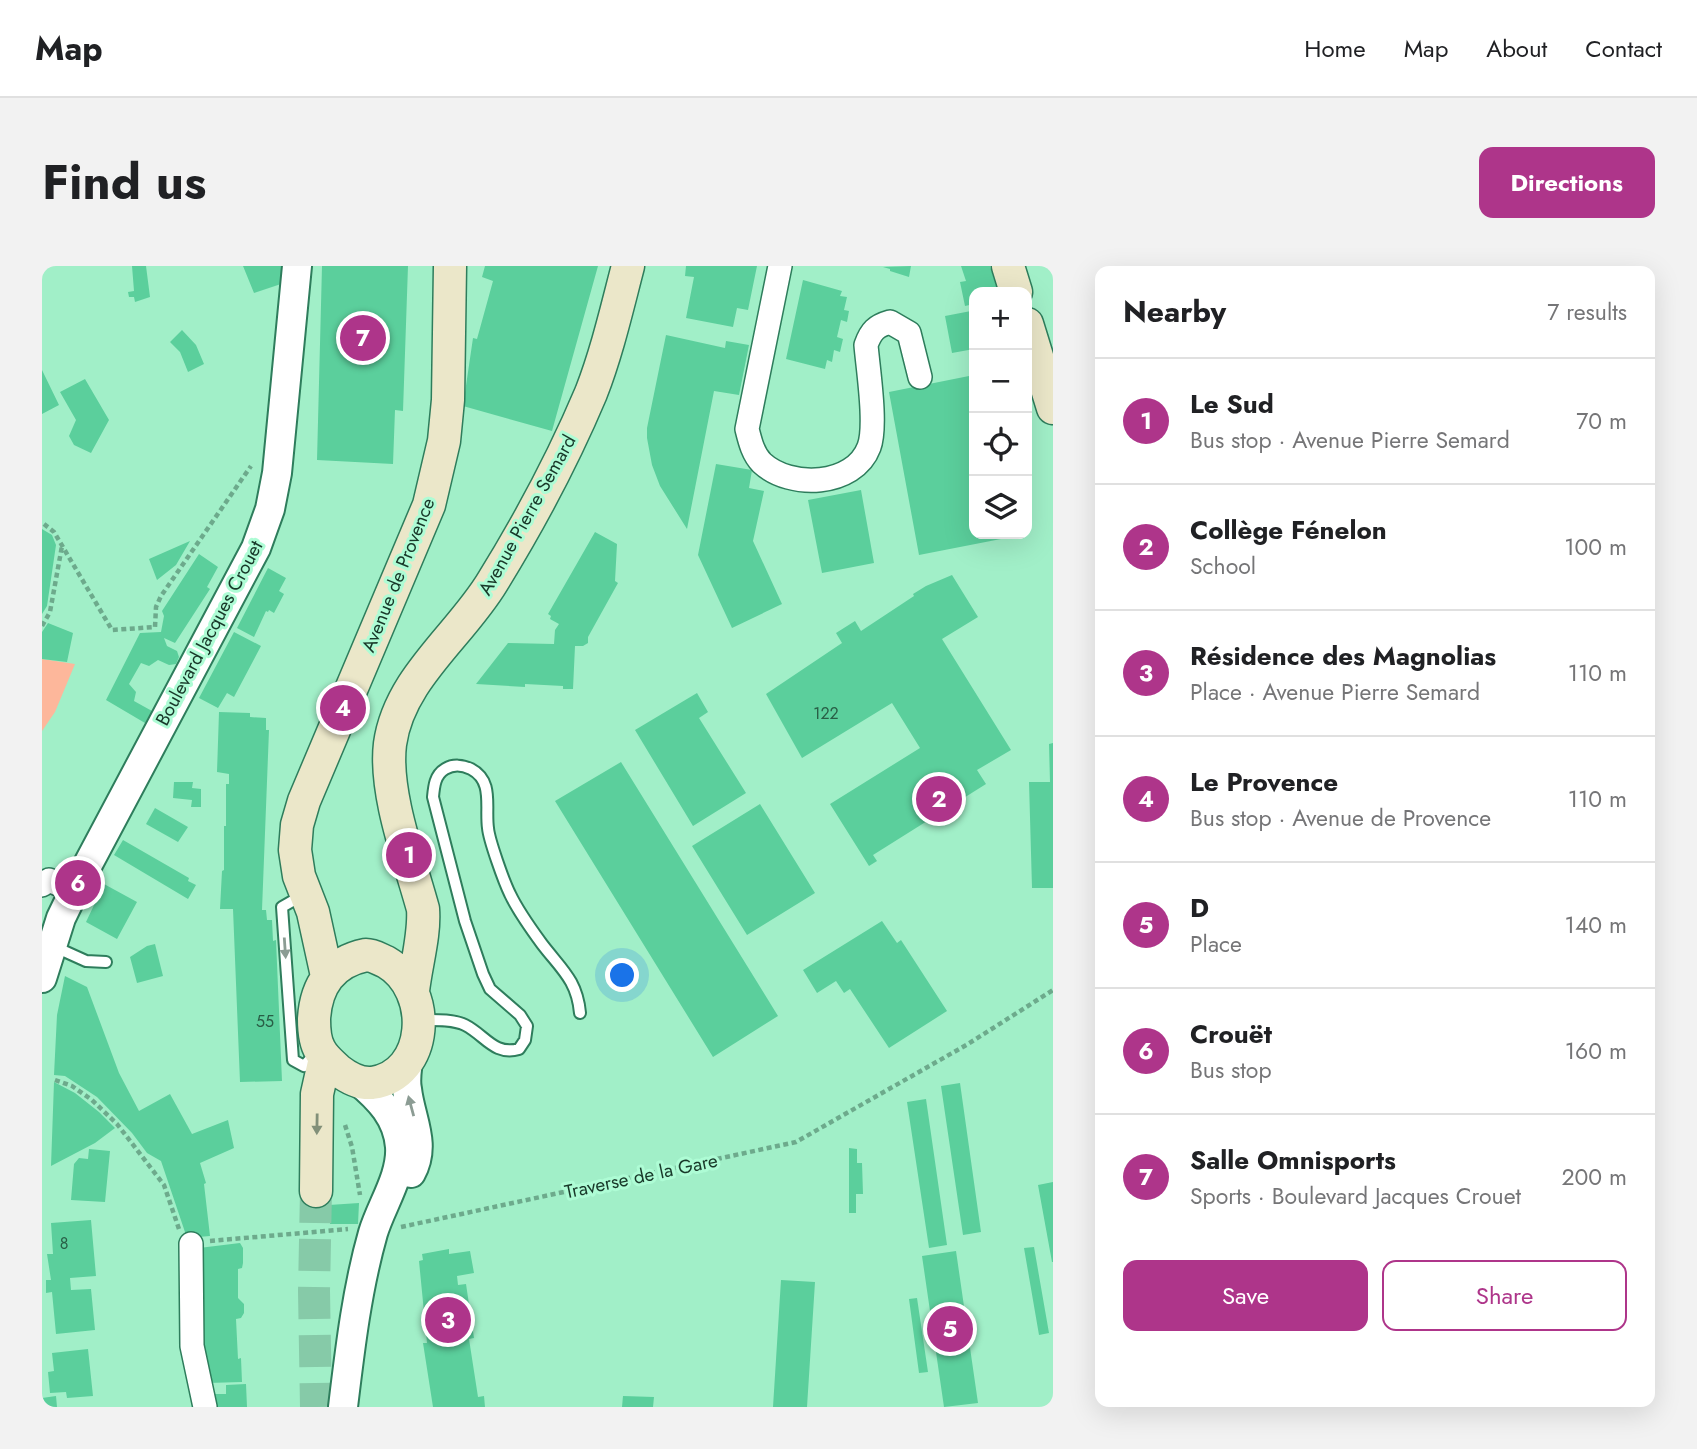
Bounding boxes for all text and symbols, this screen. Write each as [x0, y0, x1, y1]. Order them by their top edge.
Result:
text: Map [35, 25, 103, 72]
text: Home [1304, 31, 1366, 66]
text: Map [1404, 31, 1448, 66]
text: About [1486, 31, 1547, 66]
text: Contact [1585, 31, 1662, 66]
text: Find us [42, 147, 206, 217]
button: Directions [1479, 147, 1655, 218]
map controls [969, 287, 1032, 539]
button: + [969, 287, 1032, 350]
text: Nearby [1123, 290, 1226, 333]
text: 7 results [1547, 295, 1627, 329]
pin: 7 [340, 312, 386, 364]
button: − [969, 350, 1032, 413]
text: Le Sud [1190, 385, 1274, 423]
text: 1 [1140, 404, 1152, 438]
text: 70 m [1576, 404, 1627, 438]
button: locate [969, 413, 1032, 476]
text: Bus stop · Avenue Pierre Semard [1190, 423, 1510, 457]
street label: Avenue Pierre Semard [472, 430, 582, 600]
button: layers [969, 476, 1032, 539]
street label: Avenue de Provence [355, 494, 441, 656]
text: Collège Fénelon [1190, 511, 1387, 549]
text: 2 [1138, 530, 1154, 564]
text: 100 m [1564, 530, 1627, 564]
street label: Boulevard Jacques Crouet [149, 535, 269, 730]
text: School [1190, 549, 1256, 583]
text: Résidence des Magnolias [1190, 637, 1496, 675]
text: 3 [1139, 656, 1153, 690]
text: 110 m [1568, 656, 1627, 690]
text: Place · Avenue Pierre Semard [1190, 675, 1480, 709]
pin: 4 [320, 682, 366, 734]
house number: 122 [813, 702, 839, 725]
text: Le Provence [1190, 763, 1338, 801]
pin: 2 [916, 773, 962, 825]
text: 4 [1138, 782, 1154, 816]
text: 110 m [1568, 782, 1627, 816]
text: Bus stop · Avenue de Provence [1190, 801, 1491, 835]
pin: 1 [386, 829, 432, 881]
pin: 6 [55, 857, 101, 909]
text: D [1190, 889, 1209, 927]
text: 5 [1139, 908, 1153, 942]
text: 140 m [1565, 908, 1627, 942]
text: Place [1190, 927, 1242, 961]
one-way arrow [280, 937, 291, 959]
your location [605, 958, 639, 992]
house number: 55 [256, 1010, 274, 1033]
text: Crouët [1190, 1015, 1272, 1053]
text: 6 [1138, 1034, 1154, 1068]
text: 160 m [1565, 1034, 1627, 1068]
text: Bus stop [1190, 1053, 1272, 1087]
one-way arrow [405, 1095, 416, 1117]
one-way arrow [311, 1113, 323, 1135]
text: Salle Omnisports [1190, 1141, 1396, 1179]
street label: Traverse de la Gare [562, 1147, 720, 1205]
text: 7 [1139, 1160, 1153, 1194]
text: 200 m [1561, 1160, 1627, 1194]
text: Sports · Boulevard Jacques Crouet [1190, 1179, 1521, 1213]
house number: 8 [60, 1232, 68, 1255]
button: Save [1123, 1260, 1368, 1331]
button: Share [1382, 1260, 1627, 1331]
pin: 3 [425, 1294, 471, 1346]
pin: 5 [927, 1303, 973, 1355]

